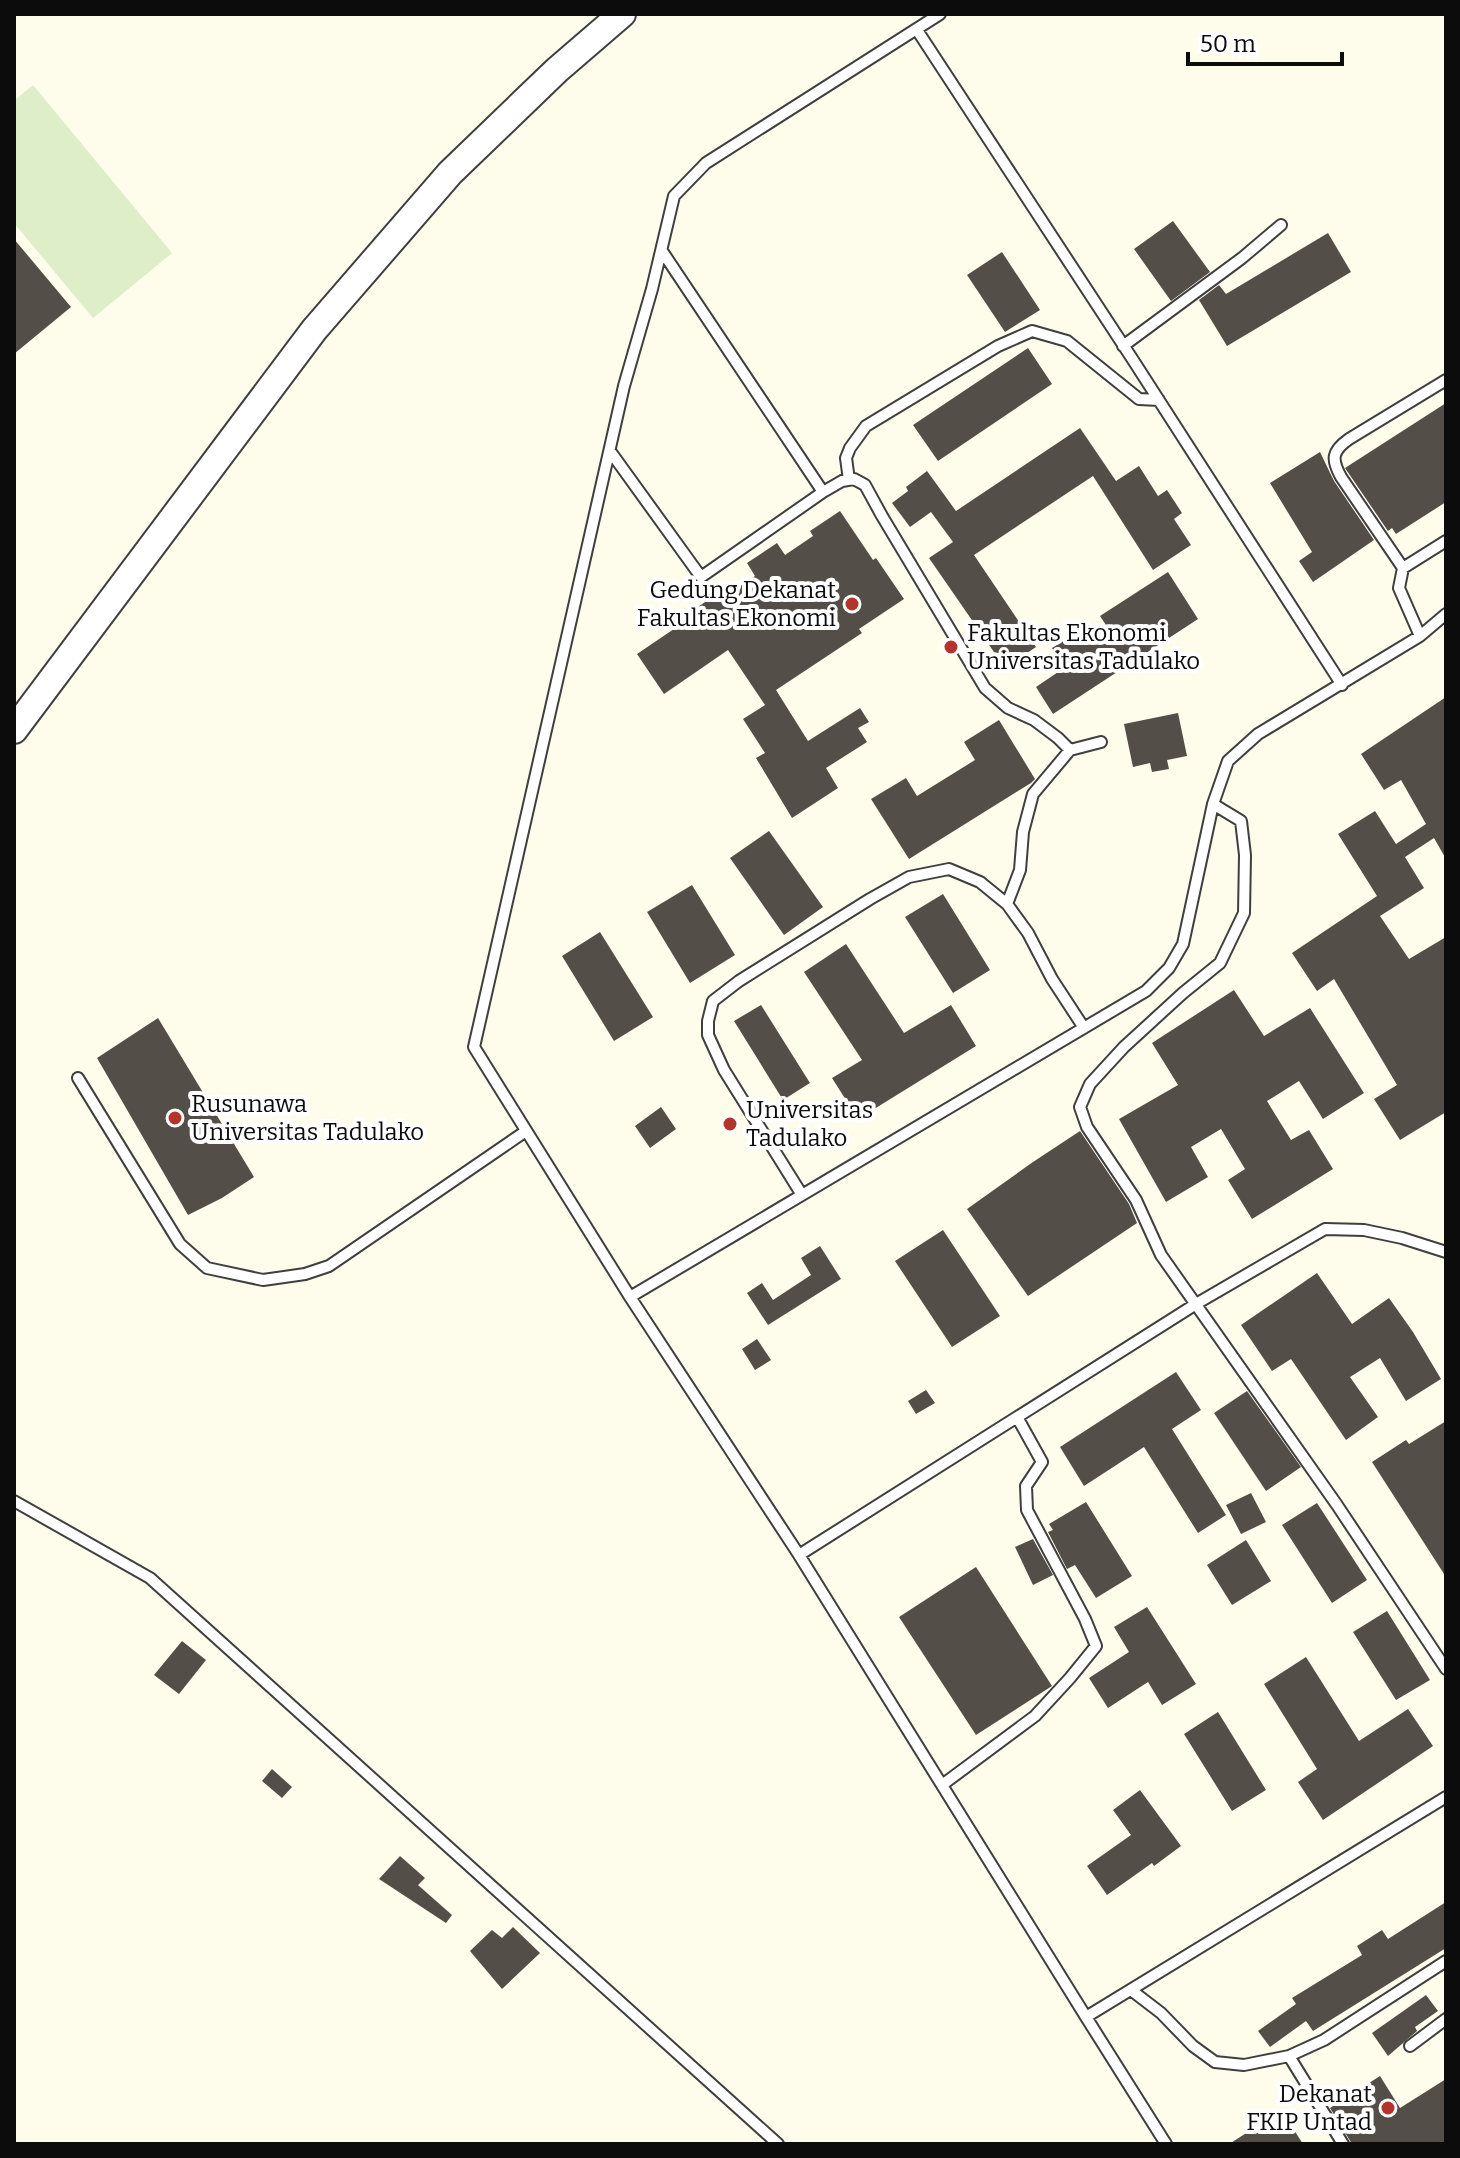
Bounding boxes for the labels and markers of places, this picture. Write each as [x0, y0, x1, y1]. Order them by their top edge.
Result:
place label: Gedung Dekanat Fakultas Ekonomi [637, 576, 836, 632]
marker: Gedung Dekanat Fakultas Ekonomi [843, 595, 861, 613]
place label: Fakultas Ekonomi Universitas Tadulako [967, 619, 1200, 675]
marker: Fakultas Ekonomi Universitas Tadulako [942, 638, 960, 656]
place label: Rusunawa Universitas Tadulako [191, 1090, 424, 1146]
place label: Universitas Tadulako [746, 1096, 873, 1152]
marker: Rusunawa Universitas Tadulako [166, 1109, 184, 1127]
marker: Universitas Tadulako [721, 1115, 739, 1133]
place label: Dekanat FKIP Untad [1246, 2080, 1372, 2136]
marker: Dekanat FKIP Untad [1379, 2099, 1397, 2117]

